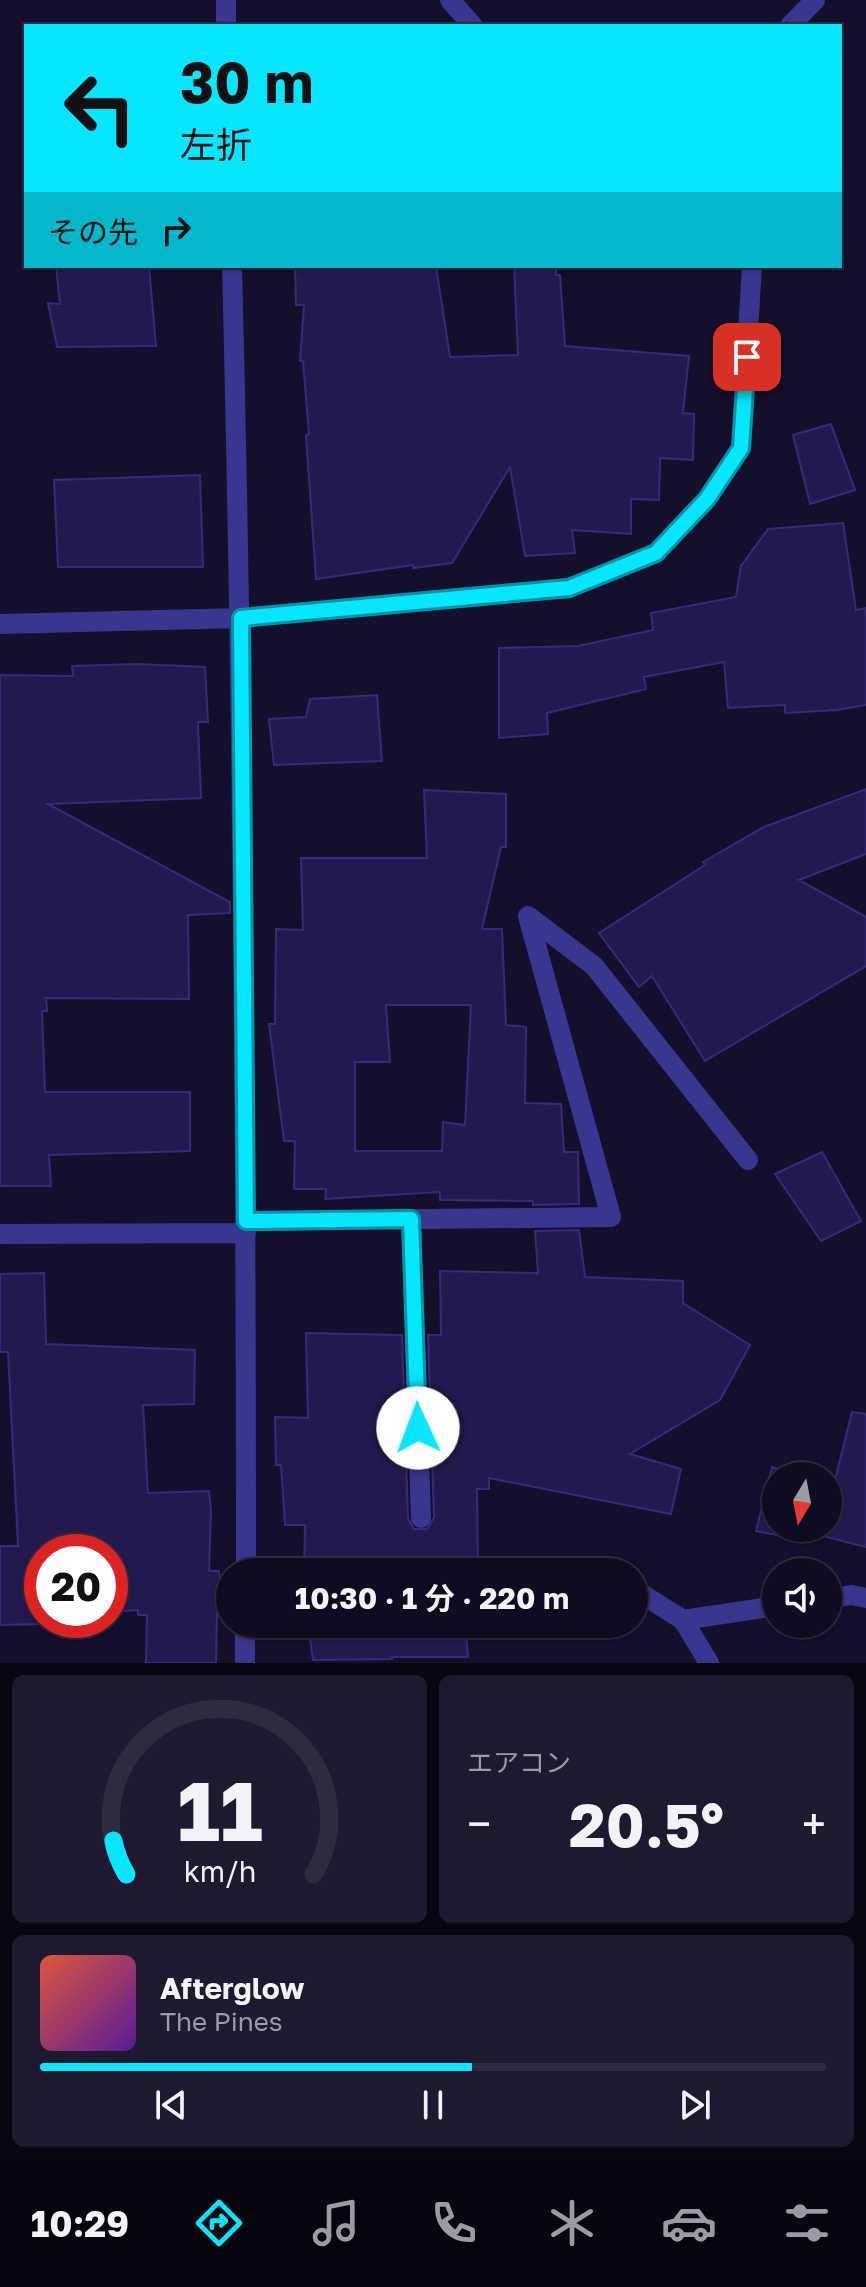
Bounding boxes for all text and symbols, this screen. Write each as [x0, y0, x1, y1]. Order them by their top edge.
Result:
text: 30 m [180, 48, 314, 115]
icon: left [48, 56, 152, 160]
text: 左折 [180, 123, 252, 166]
icon: right [154, 208, 198, 252]
text: その先 [48, 214, 138, 250]
pin [713, 323, 781, 391]
icon: arrive [725, 335, 769, 379]
position arrow [376, 1386, 460, 1470]
north arrow [762, 1462, 842, 1542]
map controls [762, 1462, 842, 1638]
speed limit sign: 20 [24, 1534, 128, 1638]
button: sound [762, 1558, 842, 1638]
text: 10:30 · 1 分 · 220 m [295, 1580, 569, 1616]
text: エアコン [467, 1747, 571, 1778]
text: 11 [177, 1759, 262, 1859]
text: 20.5° [569, 1788, 724, 1860]
text: − [467, 1797, 491, 1850]
text: + [802, 1797, 826, 1850]
text: km/h [183, 1854, 256, 1888]
text: Afterglow [160, 1970, 304, 2006]
text: The Pines [160, 2006, 283, 2037]
icon: previous [149, 2083, 193, 2127]
icon: pause [411, 2083, 455, 2127]
icon: next [673, 2083, 717, 2127]
icon: directions [191, 2195, 247, 2251]
icon: music [308, 2195, 364, 2251]
icon: phone [426, 2195, 482, 2251]
icon: climate [544, 2195, 600, 2251]
icon: car [661, 2195, 717, 2251]
icon: filters [779, 2195, 835, 2251]
text: 10:29 [31, 2202, 129, 2245]

